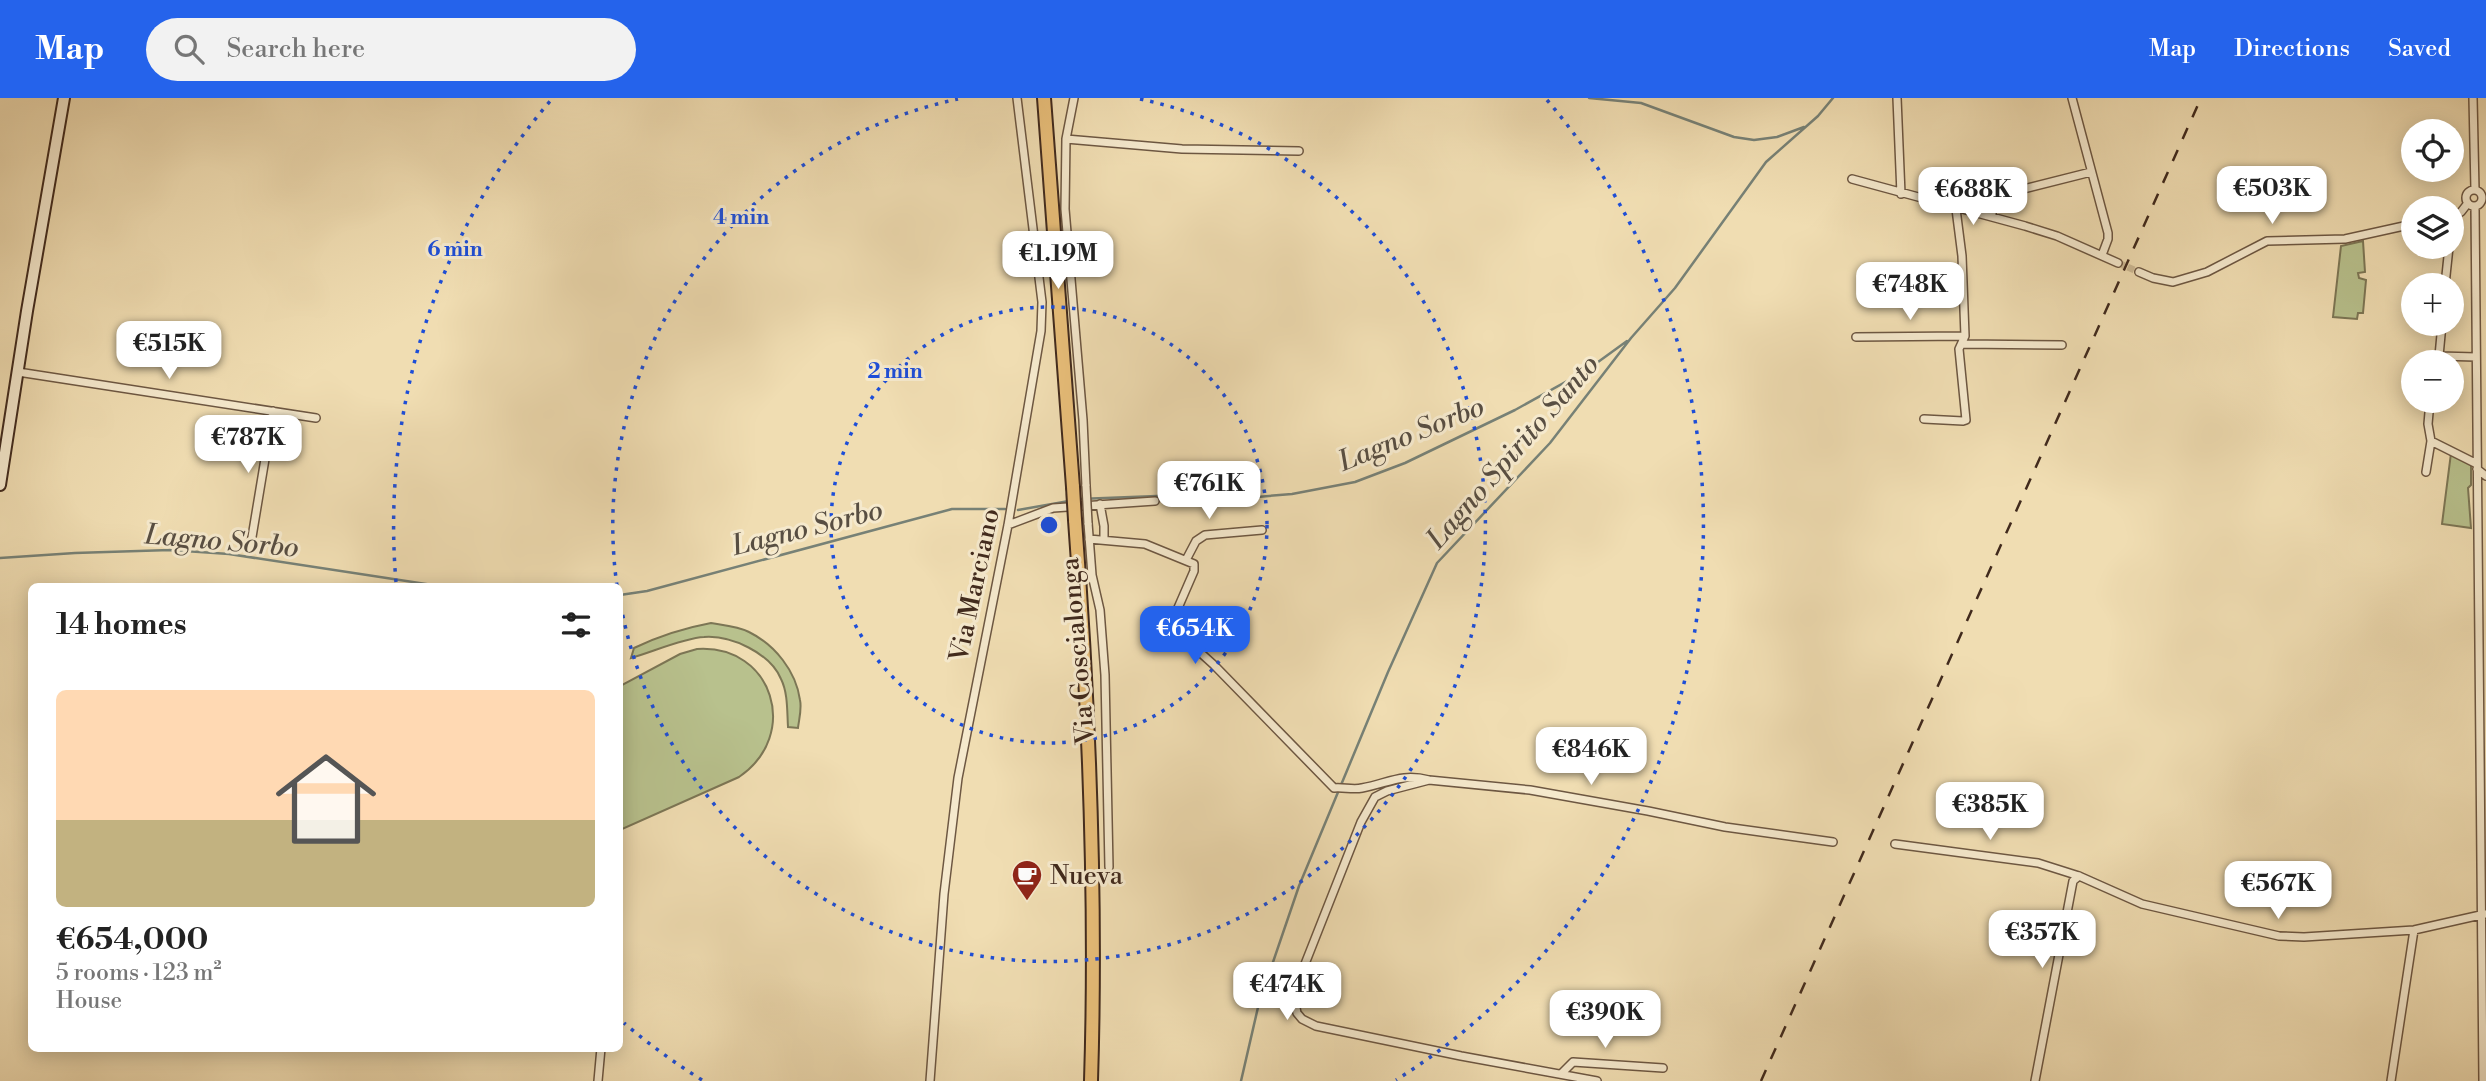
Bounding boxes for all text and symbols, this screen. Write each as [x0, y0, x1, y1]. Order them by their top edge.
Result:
search box [146, 18, 636, 81]
text: Map [35, 29, 104, 70]
icon: search [170, 30, 208, 68]
text: Search here [226, 33, 365, 65]
text: Map [2149, 34, 2196, 64]
text: Directions [2234, 34, 2350, 64]
text: Saved [2388, 34, 2451, 64]
map controls [2401, 119, 2464, 413]
button: locate [2401, 119, 2464, 182]
pin: €503K [2223, 166, 2321, 226]
pin: €688K [1924, 167, 2022, 227]
text: €503K [2233, 175, 2311, 203]
text: €688K [1934, 176, 2012, 204]
button: layers [2401, 196, 2464, 259]
text: 4 min [713, 205, 769, 231]
pin: €1.19M [1001, 232, 1115, 291]
text: 6 min [427, 237, 483, 263]
text: €1.19M [1018, 240, 1098, 268]
pin: €748K [1861, 262, 1959, 322]
text: €748K [1872, 271, 1948, 299]
button: + [2401, 273, 2464, 336]
pin: €515K [120, 322, 218, 381]
text: €515K [132, 330, 206, 358]
water label: Lagno Spirito Santo [1419, 348, 1607, 557]
button: − [2401, 350, 2464, 413]
text: 2 min [867, 359, 923, 385]
water label: Lagno Sorbo [1333, 389, 1490, 480]
pin: €787K [199, 416, 297, 475]
text: €787K [211, 424, 285, 452]
pin: €761K [1160, 462, 1258, 521]
text: €761K [1173, 470, 1245, 498]
water label: Lagno Sorbo [727, 493, 886, 564]
street label: Via Marciano [943, 505, 1007, 666]
centre of rings [1037, 513, 1061, 537]
water label: Lagno Sorbo [143, 517, 300, 566]
street label: Via Coscialonga [1054, 555, 1102, 747]
text: 14 homes [56, 606, 187, 644]
icon: filters [557, 606, 595, 644]
pin: €654K [1146, 606, 1244, 666]
text: €654K [1156, 615, 1234, 643]
pin: €846K [1542, 728, 1640, 787]
icon: home [263, 736, 389, 862]
text: €846K [1552, 736, 1630, 764]
pin: €385K [1941, 782, 2039, 842]
text: €385K [1952, 791, 2028, 819]
cafe icon: Nueva [1010, 858, 1044, 902]
place label: Nueva [1050, 860, 1124, 892]
pin: €567K [2229, 862, 2327, 921]
text: €567K [2241, 870, 2315, 898]
pin: €357K [1993, 910, 2091, 970]
text: €357K [2005, 919, 2079, 947]
text: €654,000 [56, 921, 208, 959]
text: 5 rooms · 123 m² [56, 959, 222, 987]
pin: €474K [1238, 962, 1336, 1022]
text: €474K [1249, 971, 1325, 999]
text: House [56, 987, 122, 1015]
pin: €390K [1556, 990, 1654, 1050]
text: €390K [1566, 999, 1644, 1027]

